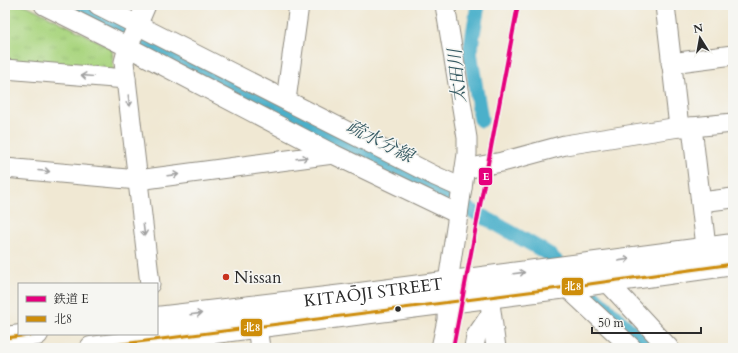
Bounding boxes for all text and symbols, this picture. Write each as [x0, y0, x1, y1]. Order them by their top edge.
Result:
north arrow [680, 18, 720, 58]
text: N [692, 20, 705, 37]
water label: 太田川 [443, 46, 472, 104]
one-way arrow [81, 72, 94, 79]
one-way arrow [125, 94, 133, 107]
water label: 疏水分線 [342, 114, 419, 170]
one-way arrow [295, 154, 308, 162]
line badge: E [478, 167, 493, 186]
one-way arrow [37, 168, 50, 175]
text: E [482, 169, 490, 184]
one-way arrow [166, 171, 179, 179]
one-way arrow [140, 223, 148, 236]
one-way arrow [617, 256, 630, 264]
place label: Nissan [234, 266, 282, 289]
one-way arrow [512, 269, 525, 277]
marker: Nissan [221, 272, 231, 282]
street label: KITAŌJI STREET [303, 272, 445, 313]
line badge: 北8 [561, 277, 584, 296]
text: 北8 [565, 279, 581, 294]
legend [18, 283, 158, 335]
text: 鉄道 E [53, 291, 89, 307]
unlabelled marker [393, 304, 403, 314]
scale bar [592, 309, 701, 335]
one-way arrow [189, 310, 202, 317]
text: 北8 [54, 311, 72, 327]
text: 50 m [598, 315, 625, 331]
line badge: 北8 [240, 318, 263, 337]
text: 北8 [244, 320, 260, 335]

